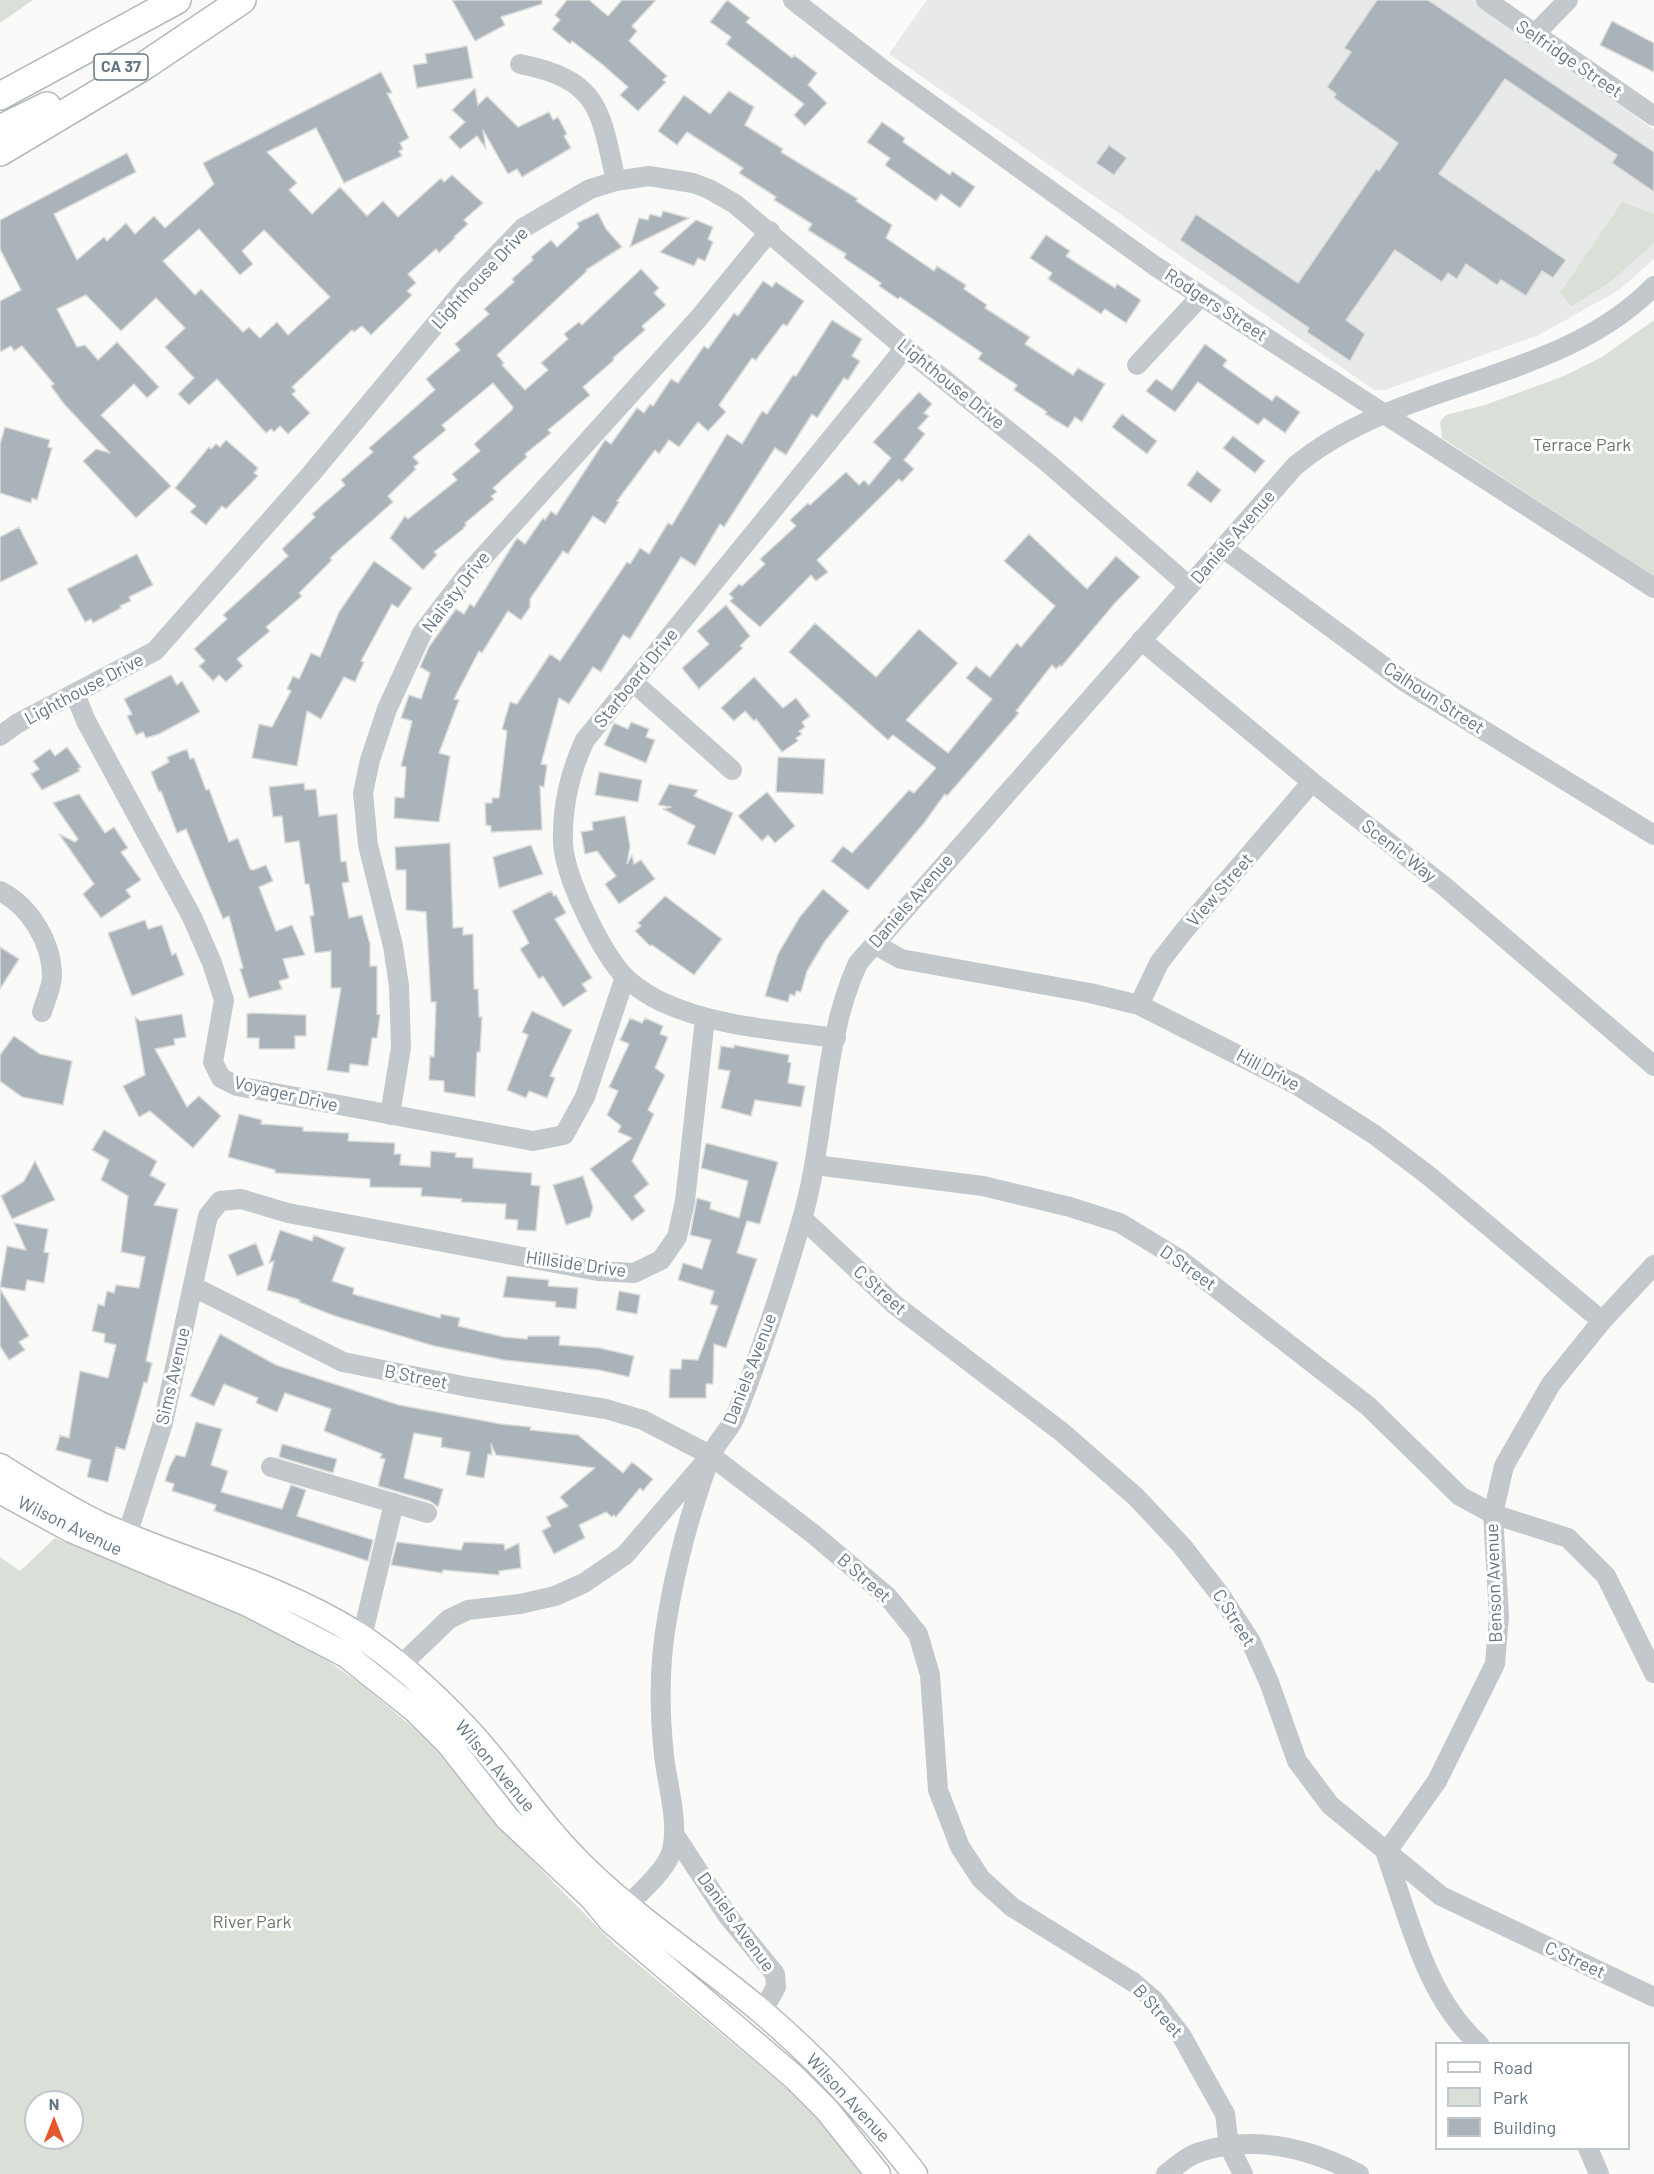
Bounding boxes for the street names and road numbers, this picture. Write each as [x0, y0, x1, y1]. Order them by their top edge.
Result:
street label: Selfridge Street [1512, 15, 1626, 103]
road number: CA 37 [94, 54, 148, 80]
street label: Lighthouse Drive [427, 222, 533, 334]
street label: Rodgers Street [1161, 264, 1271, 346]
street label: Lighthouse Drive [893, 334, 1009, 434]
street label: Daniels Avenue [1186, 485, 1280, 589]
street label: Nalisty Drive [418, 547, 494, 637]
street label: Starboard Drive [589, 624, 683, 732]
street label: Lighthouse Drive [21, 649, 147, 729]
street label: Calhoun Street [1380, 657, 1488, 739]
street label: Scenic Way [1357, 815, 1441, 887]
street label: Daniels Avenue [864, 849, 958, 953]
street label: View Street [1182, 849, 1258, 931]
street label: Hill Drive [1233, 1044, 1303, 1096]
street label: Voyager Drive [232, 1072, 340, 1116]
street label: D Street [1156, 1241, 1220, 1295]
street label: Hillside Drive [524, 1246, 628, 1282]
street label: C Street [849, 1261, 911, 1319]
street label: Daniels Avenue [719, 1310, 781, 1428]
street label: Sims Avenue [151, 1325, 195, 1427]
street label: B Street [383, 1360, 449, 1394]
street label: Wilson Avenue [14, 1491, 126, 1561]
street label: Benson Avenue [1481, 1523, 1507, 1643]
street label: B Street [833, 1549, 895, 1607]
street label: C Street [1208, 1585, 1260, 1651]
street label: Wilson Avenue [450, 1716, 540, 1816]
street label: Daniels Avenue [693, 1868, 779, 1976]
street label: C Street [1542, 1937, 1608, 1983]
street label: B Street [1129, 1980, 1187, 2042]
street label: Wilson Avenue [801, 2049, 895, 2147]

